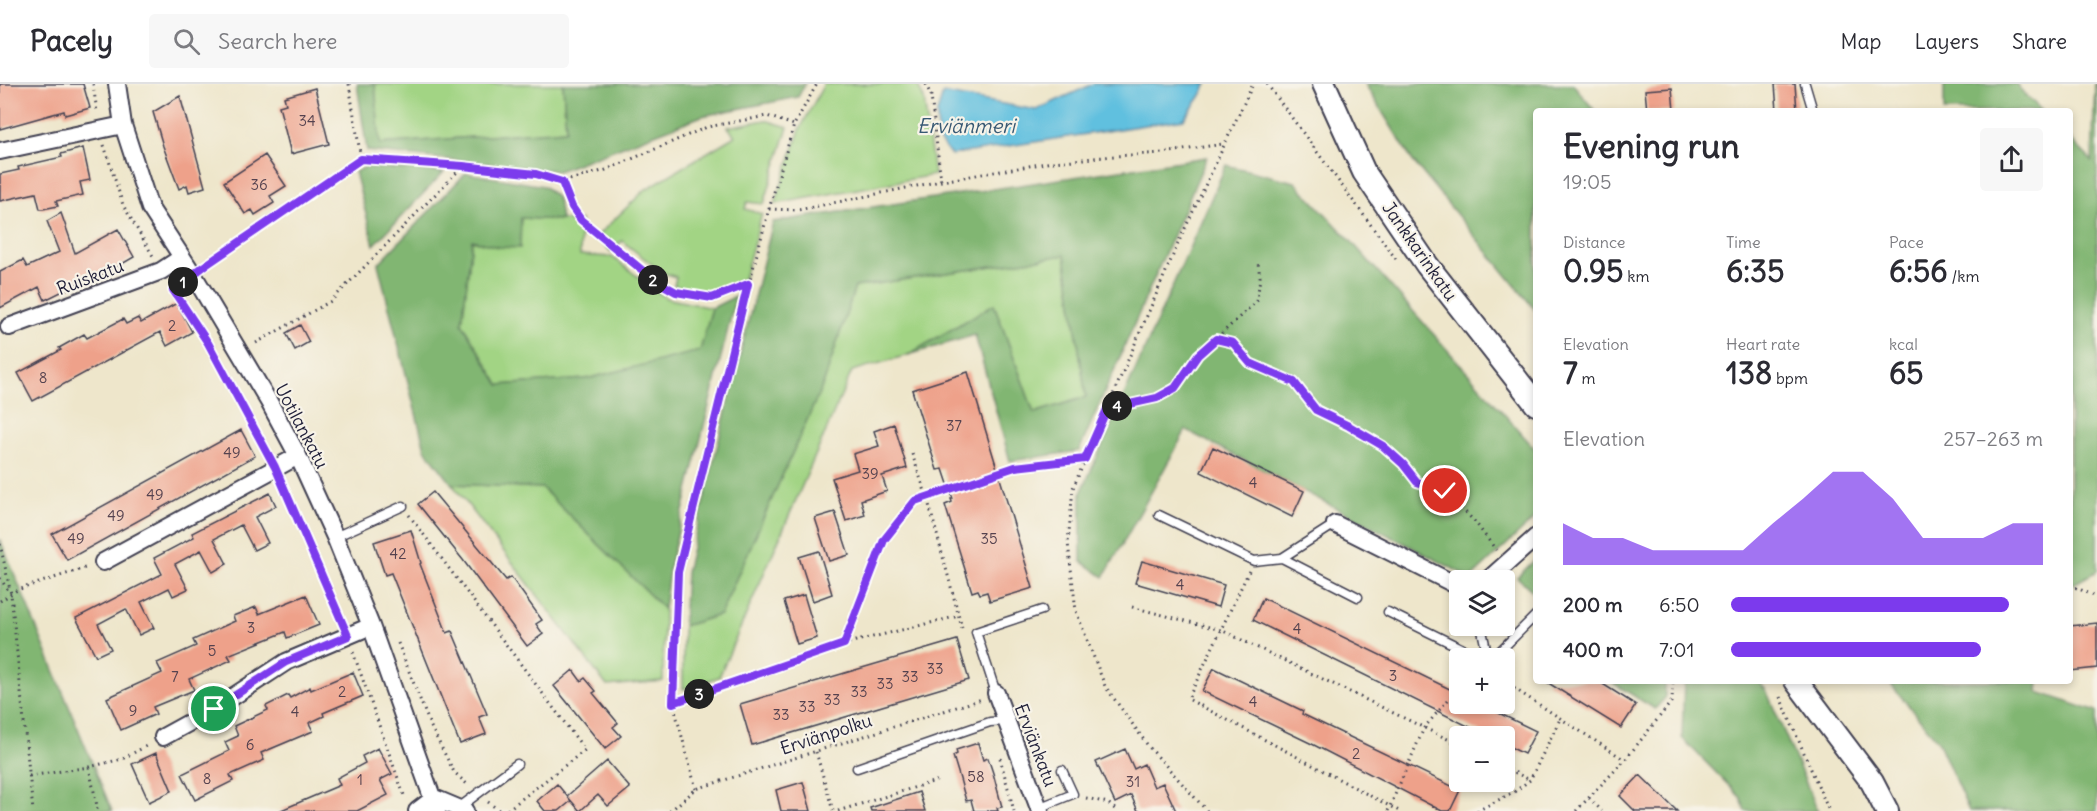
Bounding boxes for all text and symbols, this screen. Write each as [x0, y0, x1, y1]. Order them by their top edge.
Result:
search box [149, 14, 569, 68]
text: Pacely [30, 23, 113, 59]
icon: search [170, 25, 203, 58]
text: Search here [218, 27, 337, 55]
text: Map [1841, 28, 1881, 55]
text: Layers [1914, 28, 1979, 55]
text: Share [2012, 28, 2067, 55]
house number: 34 [298, 111, 316, 130]
water label: Erviänmeri [917, 113, 1017, 138]
text: Evening run [1563, 125, 1739, 167]
button: share [1980, 128, 2043, 191]
text: 19:05 [1563, 169, 1612, 194]
house number: 36 [250, 175, 268, 194]
street label: Jankkarinkatu [1377, 197, 1463, 305]
text: Distance [1563, 232, 1625, 252]
text: Time [1726, 232, 1761, 252]
text: Pace [1889, 232, 1924, 252]
text: 0.95 [1563, 252, 1623, 290]
text: 6:35 [1726, 252, 1784, 290]
text: 6:56 [1889, 252, 1948, 290]
street label: Ruiskatu [53, 254, 127, 300]
pin: 2 [638, 265, 668, 295]
text: km [1623, 266, 1649, 286]
text: /km [1948, 266, 1979, 286]
pin: 1 [168, 267, 198, 297]
text: 2 [649, 270, 657, 290]
text: 1 [180, 272, 186, 292]
house number: 2 [168, 316, 176, 335]
text: Elevation [1563, 334, 1629, 354]
text: Heart rate [1726, 334, 1800, 354]
text: kcal [1889, 334, 1918, 354]
text: 7 [1563, 354, 1578, 392]
text: 138 [1726, 354, 1772, 392]
text: 65 [1889, 354, 1924, 392]
house number: 8 [39, 368, 47, 387]
text: m [1578, 368, 1596, 388]
text: bpm [1772, 368, 1808, 388]
street label: Uotilankatu [270, 380, 334, 472]
pin: 4 [1102, 391, 1132, 421]
text: 4 [1112, 396, 1122, 416]
house number: 37 [946, 416, 962, 435]
text: Elevation [1563, 426, 1645, 451]
text: 257–263 m [1943, 426, 2043, 451]
house number: 49 [223, 443, 241, 462]
house number: 39 [861, 464, 879, 483]
pin [1419, 465, 1470, 516]
house number: 4 [1249, 473, 1258, 492]
icon: check [1428, 474, 1461, 507]
house number: 49 [146, 485, 164, 504]
house number: 49 [107, 506, 125, 525]
house number: 49 [67, 529, 85, 548]
house number: 35 [980, 529, 998, 548]
house number: 42 [390, 544, 406, 563]
map controls [1449, 570, 1515, 792]
button: layers [1449, 570, 1515, 636]
house number: 4 [1176, 575, 1185, 594]
text: 200 m [1563, 592, 1623, 617]
text: 6:50 [1659, 592, 1700, 617]
house number: 3 [247, 618, 255, 637]
house number: 4 [1293, 619, 1302, 638]
text: 400 m [1563, 637, 1623, 662]
text: 7:01 [1659, 637, 1694, 662]
house number: 5 [208, 641, 216, 660]
button: + [1449, 648, 1515, 714]
house number: 33 [926, 659, 944, 678]
house number: 3 [1389, 666, 1397, 685]
house number: 7 [171, 667, 179, 686]
house number: 33 [901, 667, 919, 686]
house number: 33 [876, 674, 894, 693]
pin: 3 [684, 679, 714, 709]
house number: 2 [338, 682, 346, 701]
house number: 33 [850, 682, 868, 701]
pin [188, 683, 239, 734]
text: 3 [694, 684, 704, 704]
house number: 33 [823, 690, 841, 709]
icon: arrive [197, 692, 230, 725]
house number: 4 [1249, 692, 1258, 711]
house number: 33 [798, 697, 816, 716]
street label: Erviänkatu [1010, 700, 1062, 790]
house number: 9 [129, 701, 137, 720]
house number: 4 [291, 702, 300, 721]
house number: 33 [772, 705, 790, 724]
street label: Erviänpolku [777, 708, 875, 760]
button: − [1449, 726, 1515, 792]
house number: 6 [246, 735, 254, 754]
house number: 2 [1352, 744, 1360, 763]
house number: 58 [967, 767, 985, 786]
house number: 8 [203, 769, 211, 788]
house number: 1 [357, 770, 363, 789]
house number: 31 [1126, 772, 1140, 791]

